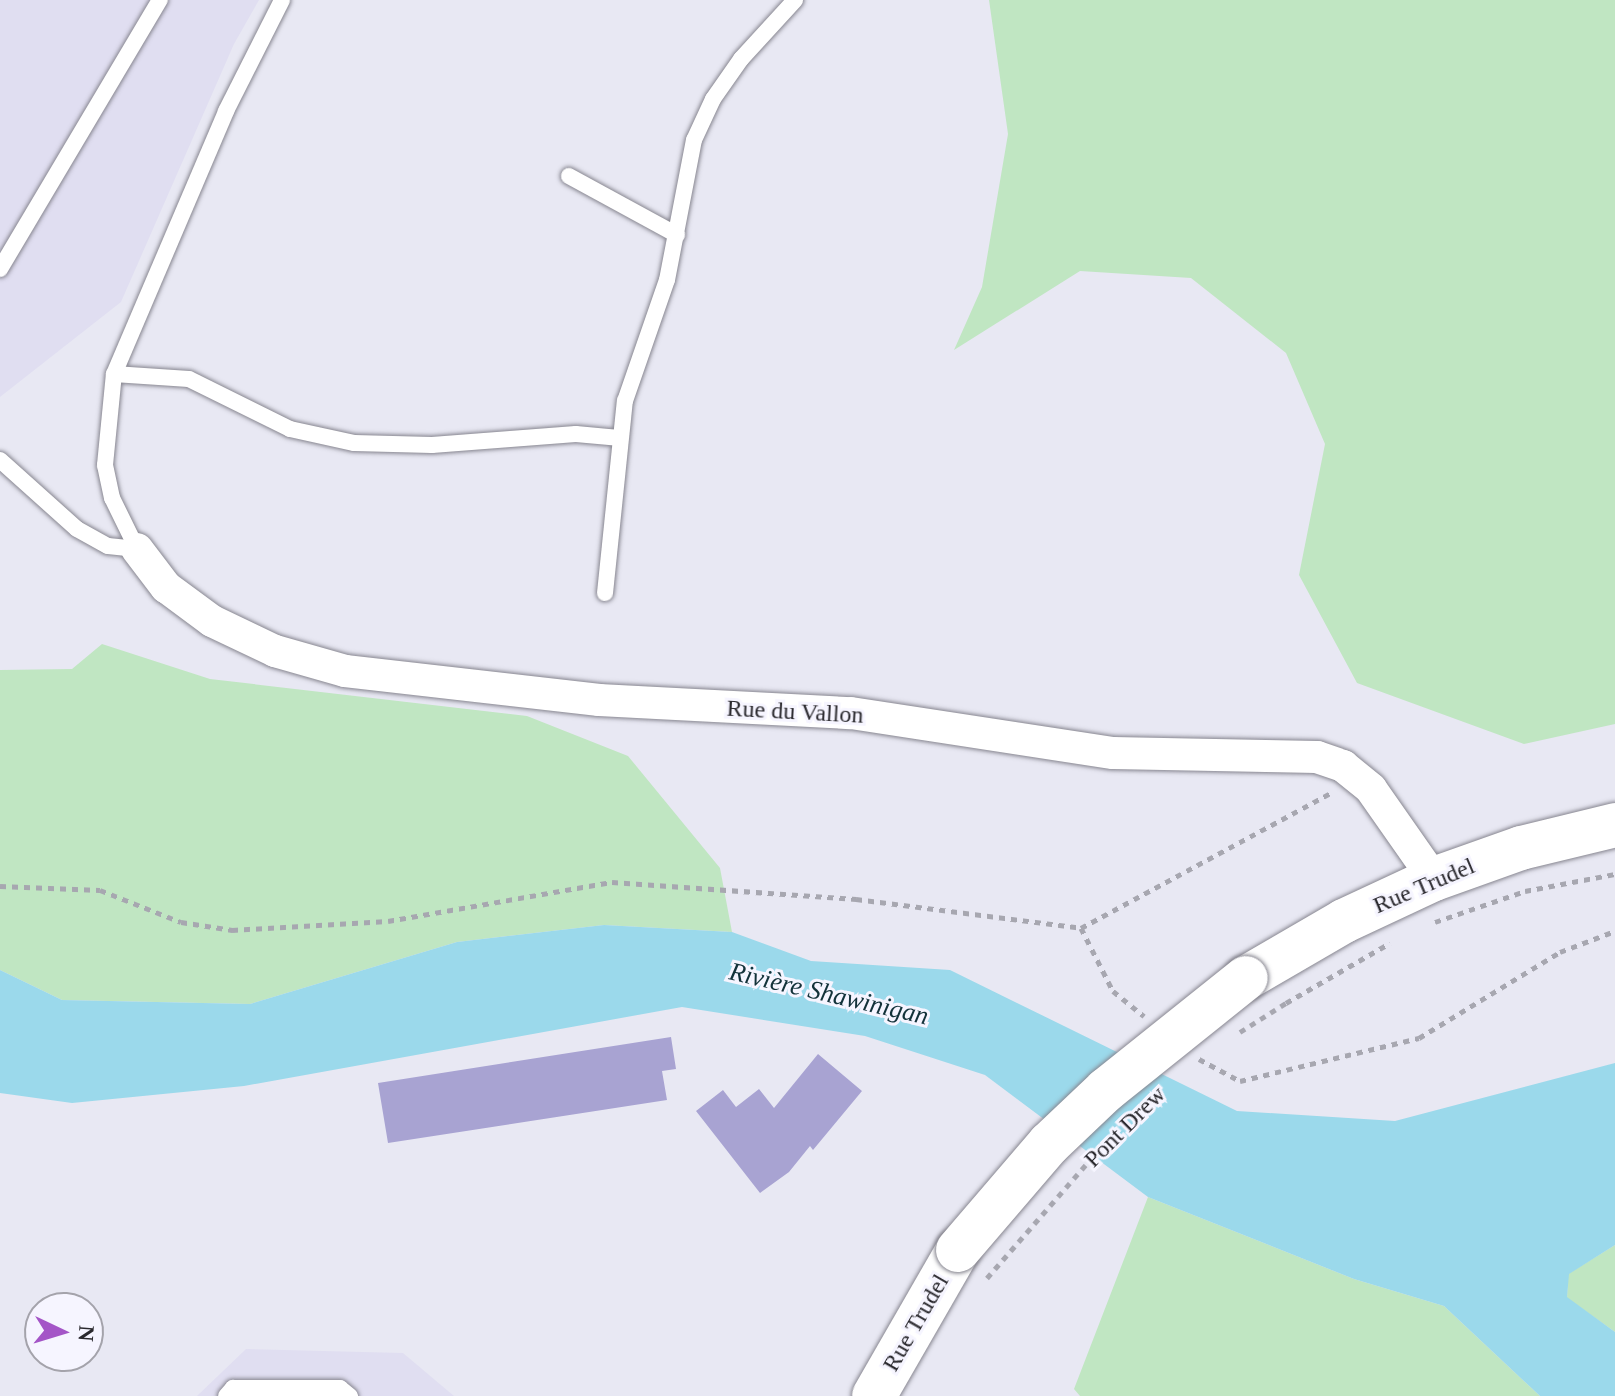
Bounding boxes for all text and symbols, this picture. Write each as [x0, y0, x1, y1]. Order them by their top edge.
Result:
street label: Rue du Vallon [726, 694, 864, 730]
street label: Rue Trudel [1369, 852, 1479, 920]
water label: Rivière Shawinigan [726, 956, 932, 1032]
street label: Pont Drew [1078, 1080, 1172, 1174]
street label: Rue Trudel [877, 1269, 955, 1377]
north arrow [24, 1292, 104, 1372]
text: N [73, 1325, 99, 1342]

